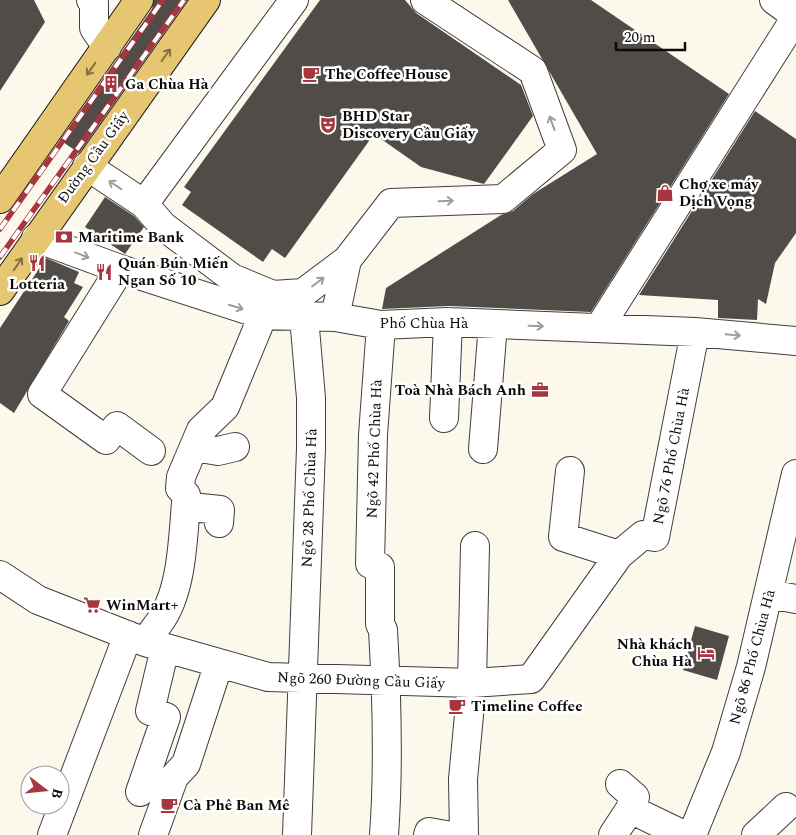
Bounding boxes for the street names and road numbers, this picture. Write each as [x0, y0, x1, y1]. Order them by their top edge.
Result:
street label: Đường Cầu Giấy [52, 105, 135, 208]
street label: Phố Chùa Hà [380, 312, 469, 335]
street label: Ngõ 42 Phố Chùa Hà [361, 378, 388, 519]
street label: Ngõ 76 Phố Chùa Hà [647, 385, 696, 527]
street label: Ngõ 28 Phố Chùa Hà [296, 427, 323, 568]
street label: Ngõ 86 Phố Chùa Hà [723, 586, 782, 727]
street label: Ngõ 260 Đường Cầu Giấy [277, 666, 446, 695]

